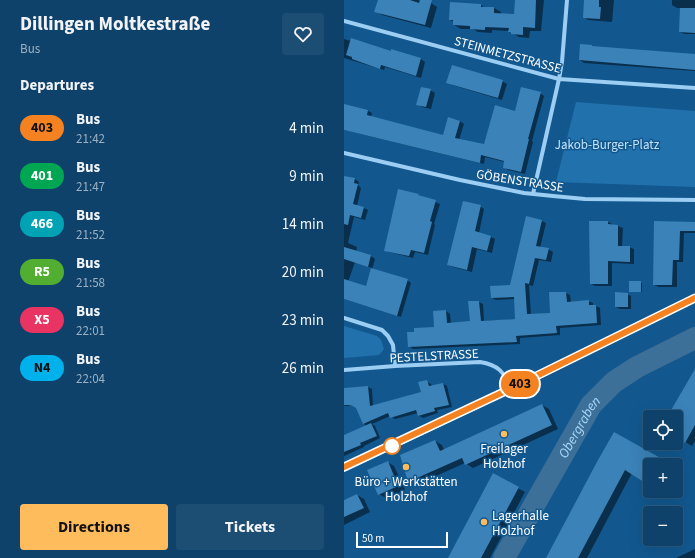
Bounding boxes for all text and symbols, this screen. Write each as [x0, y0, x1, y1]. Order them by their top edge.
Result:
text: Dillingen Moltkestraße [20, 11, 210, 38]
button: heart [282, 13, 324, 55]
street label: STEINMETZSTRASSE [452, 32, 563, 78]
text: Bus [20, 40, 40, 58]
text: Departures [20, 75, 94, 96]
text: Bus [76, 109, 100, 130]
text: 403 [31, 118, 53, 138]
text: 4 min [289, 118, 324, 139]
text: 21:42 [76, 130, 105, 148]
park label: Jakob-Burger-Platz [555, 136, 660, 154]
text: Bus [76, 157, 100, 178]
street label: GÖBENSTRASSE [475, 165, 565, 197]
text: 401 [31, 166, 53, 186]
text: 9 min [289, 166, 324, 187]
text: 21:47 [76, 178, 105, 196]
text: Bus [76, 205, 100, 226]
text: 466 [31, 214, 53, 234]
text: 14 min [282, 214, 324, 235]
text: 21:52 [76, 226, 105, 244]
text: Bus [76, 253, 100, 274]
text: R5 [34, 262, 50, 282]
text: 20 min [282, 262, 324, 283]
text: 21:58 [76, 274, 105, 292]
text: Bus [76, 301, 100, 322]
text: X5 [34, 310, 50, 330]
text: 23 min [282, 310, 324, 331]
text: 22:01 [76, 322, 105, 340]
street label: PESTELSTRASSE [389, 345, 479, 367]
text: Bus [76, 349, 100, 370]
text: N4 [34, 358, 50, 378]
text: 26 min [282, 358, 324, 379]
text: 22:04 [76, 370, 105, 388]
line badge: 403 [497, 371, 543, 397]
text: 403 [509, 374, 531, 394]
water label: Obergraben [554, 392, 605, 462]
map controls [643, 410, 683, 546]
button: locate [643, 410, 683, 450]
marker: Freilager Holzhof [499, 429, 509, 439]
unlabelled marker [383, 437, 401, 455]
place label: Freilager Holzhof [480, 440, 528, 473]
button: + [643, 458, 683, 498]
marker: Büro + Werkstätten Holzhof [401, 462, 411, 472]
place label: Büro + Werkstätten Holzhof [354, 473, 458, 506]
button: Directions [20, 504, 168, 550]
button: Tickets [176, 504, 324, 550]
button: − [643, 506, 683, 546]
place label: Lagerhalle Holzhof [492, 507, 549, 540]
marker: Lagerhalle Holzhof [479, 517, 489, 527]
scale bar [356, 530, 448, 549]
text: 50 m [362, 531, 384, 546]

